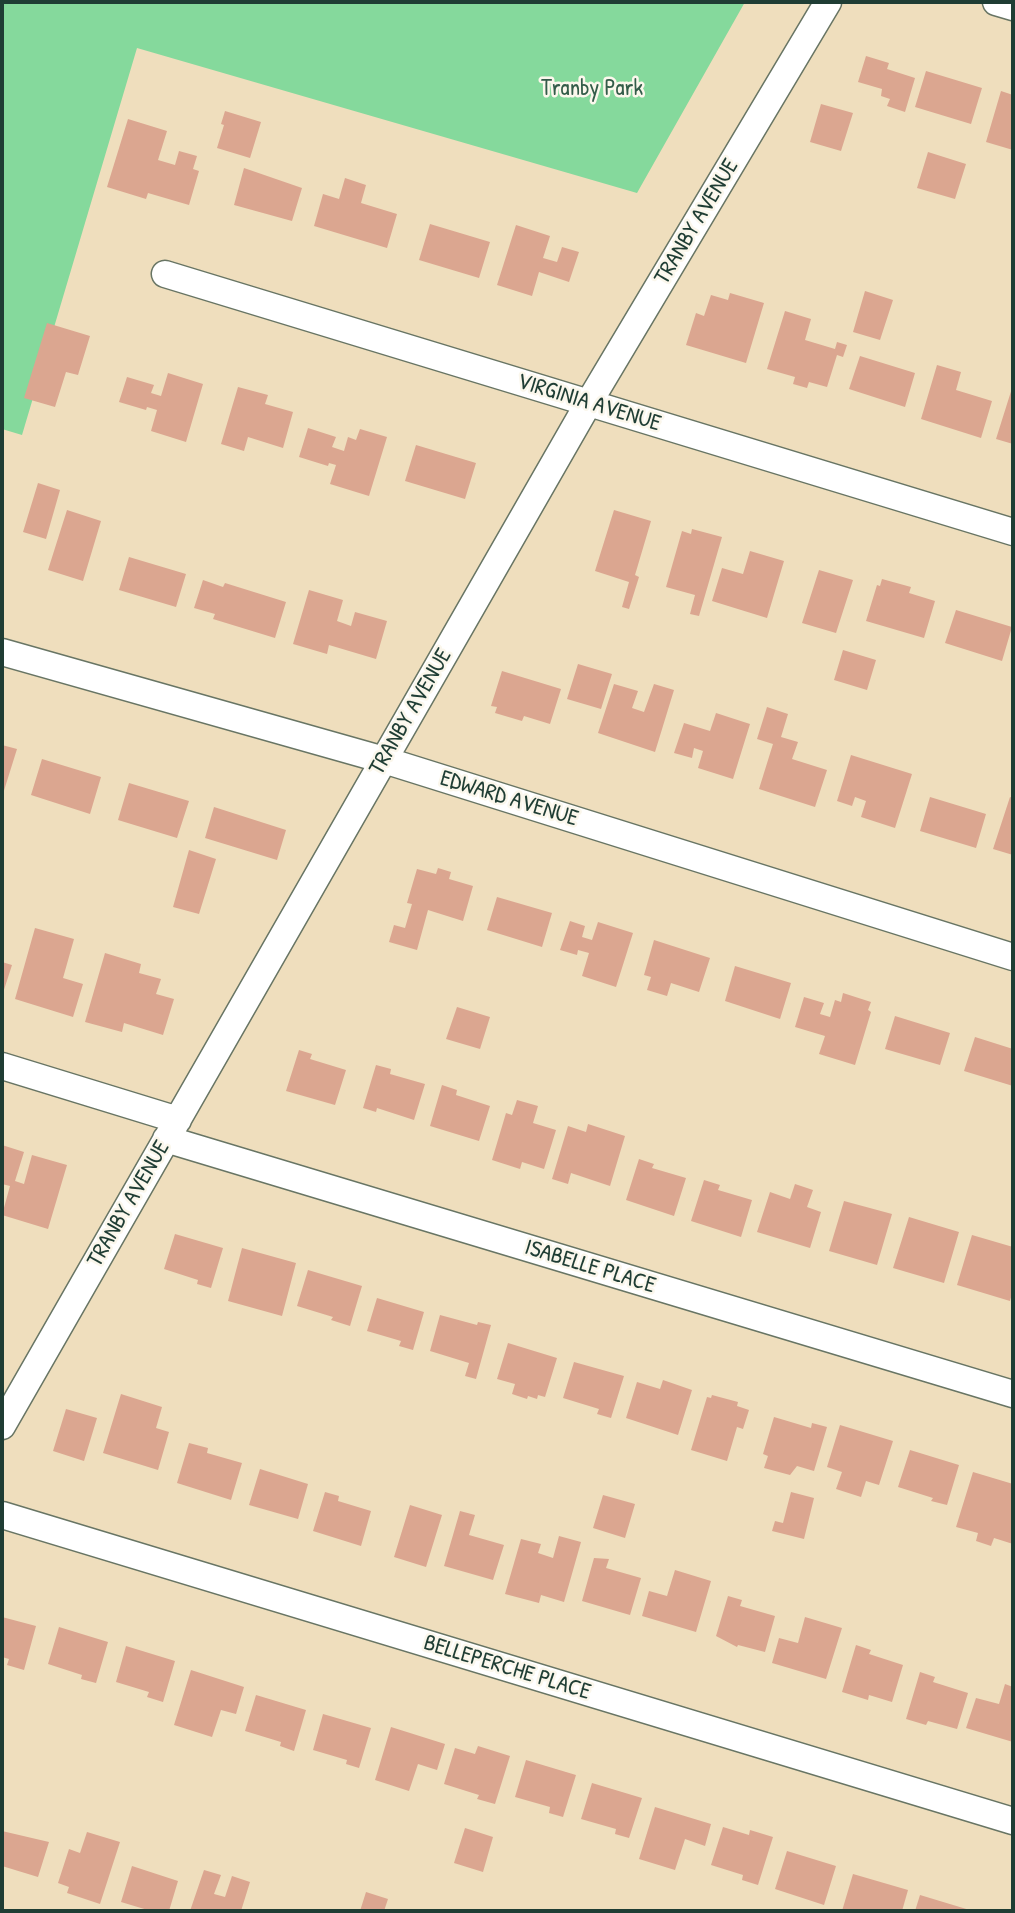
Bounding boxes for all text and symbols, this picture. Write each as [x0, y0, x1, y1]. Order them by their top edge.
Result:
park label: Tranby Park [541, 75, 643, 103]
street label: TRANBY AVENUE [649, 154, 745, 290]
street label: VIRGINIA AVENUE [514, 368, 664, 438]
street label: TRANBY AVENUE [364, 644, 458, 780]
street label: EDWARD AVENUE [437, 765, 581, 833]
street label: TRANBY AVENUE [82, 1136, 176, 1272]
street label: ISABELLE PLACE [521, 1234, 659, 1300]
street label: BELLEPERCHE PLACE [420, 1629, 594, 1707]

